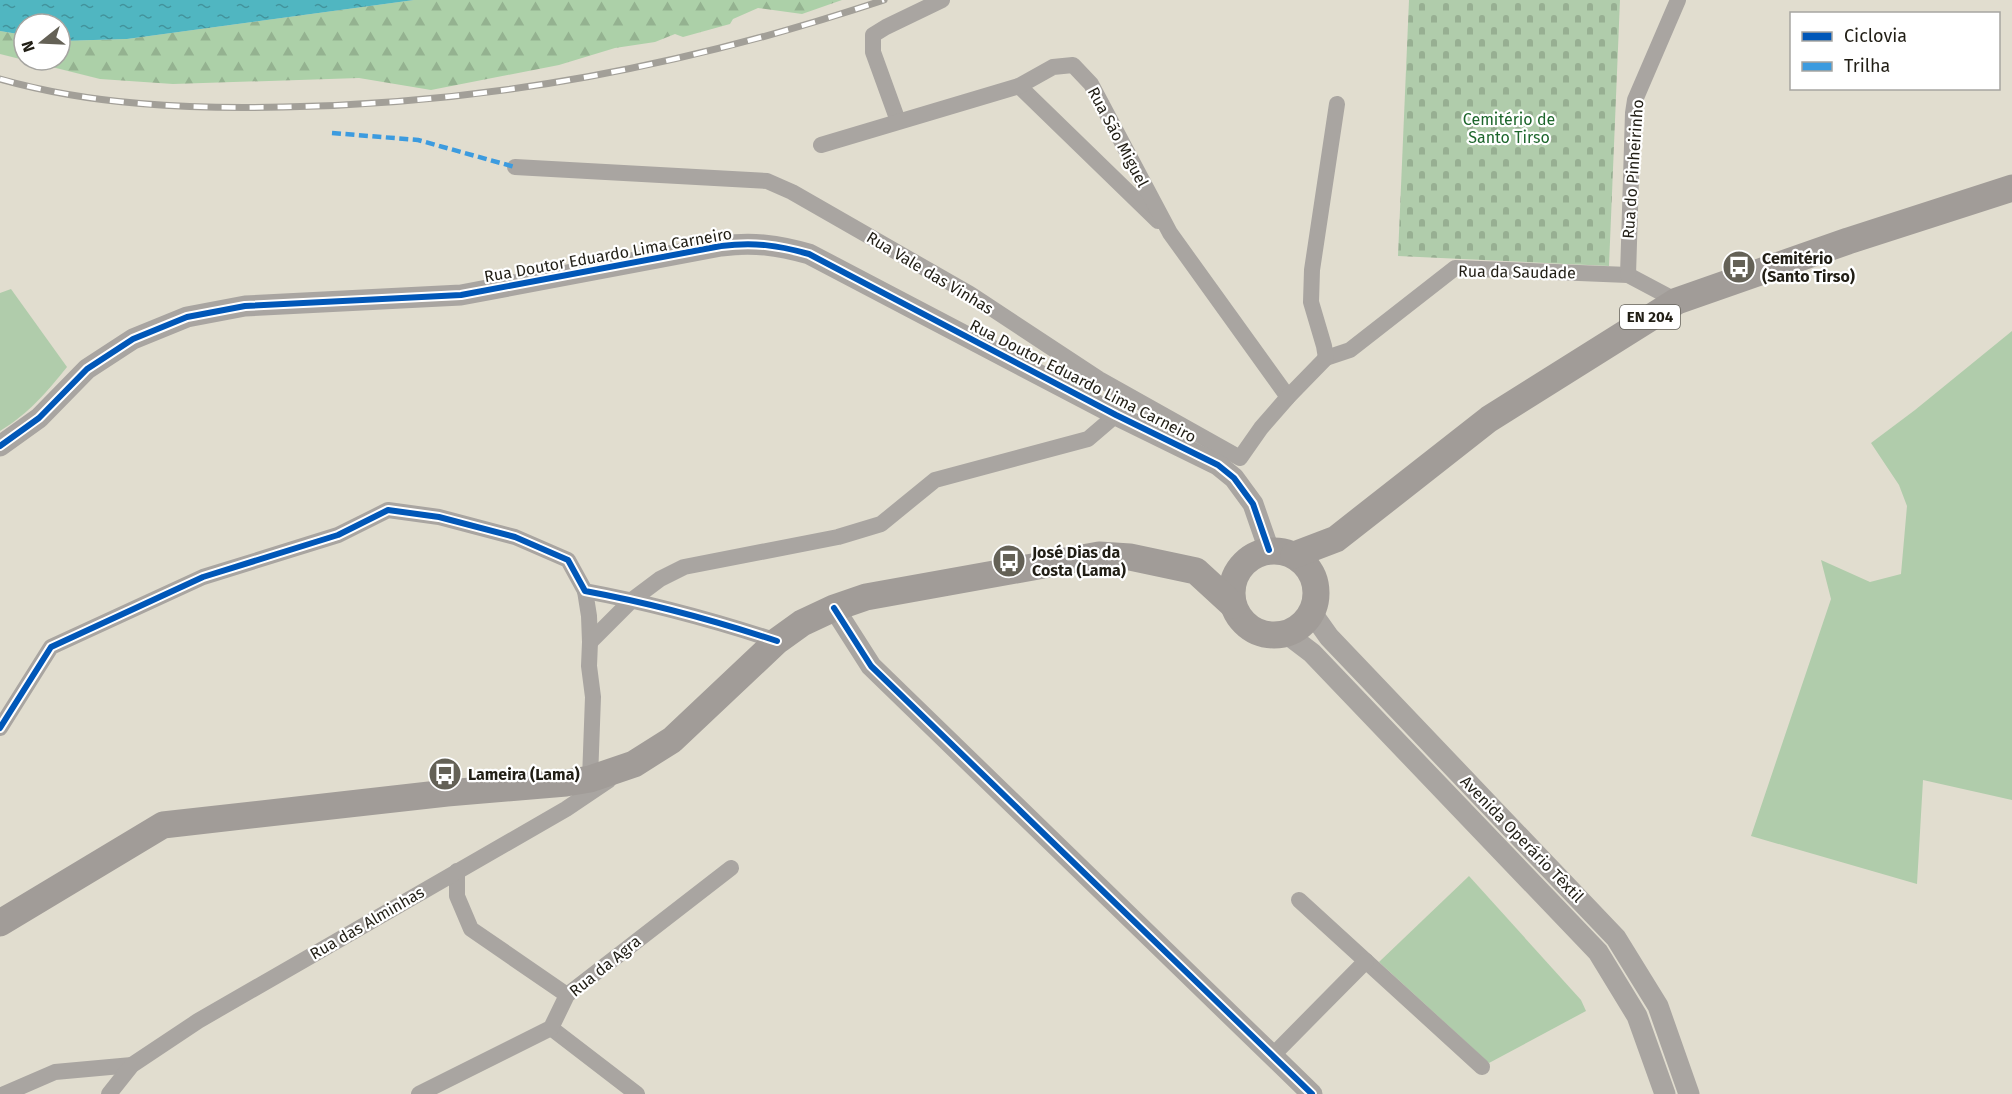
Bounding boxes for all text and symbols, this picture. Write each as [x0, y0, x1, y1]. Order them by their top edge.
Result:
north arrow [12, 12, 72, 72]
legend [1790, 12, 2000, 90]
text: Ciclovia [1844, 25, 1907, 47]
text: N [18, 39, 39, 54]
text: Trilha [1844, 55, 1890, 77]
street label: Rua São Miguel [1084, 84, 1153, 191]
street label: Rua do Pinheirinho [1619, 99, 1647, 239]
park label: Cemitério de Santo Tirso [1463, 110, 1555, 147]
street label: Rua Doutor Eduardo Lima Carneiro [483, 224, 733, 286]
street label: Rua Vale das Vinhas [863, 228, 997, 318]
bus stop icon: Cemitério (Santo Tirso) [1721, 249, 1757, 285]
place label: Cemitério (Santo Tirso) [1762, 249, 1855, 286]
street label: Rua da Saudade [1458, 261, 1576, 283]
road number: EN 204 [1620, 305, 1680, 329]
street label: Rua Doutor Eduardo Lima Carneiro [967, 315, 1199, 447]
bus stop icon: José Dias da Costa (Lama) [991, 543, 1027, 579]
place label: José Dias da Costa (Lama) [1031, 543, 1126, 580]
bus stop icon: Lameira (Lama) [427, 756, 463, 792]
place label: Lameira (Lama) [468, 765, 580, 784]
street label: Avenida Operário Têxtil [1457, 772, 1588, 906]
street label: Rua das Alminhas [307, 883, 427, 963]
street label: Rua da Agra [566, 931, 644, 1001]

